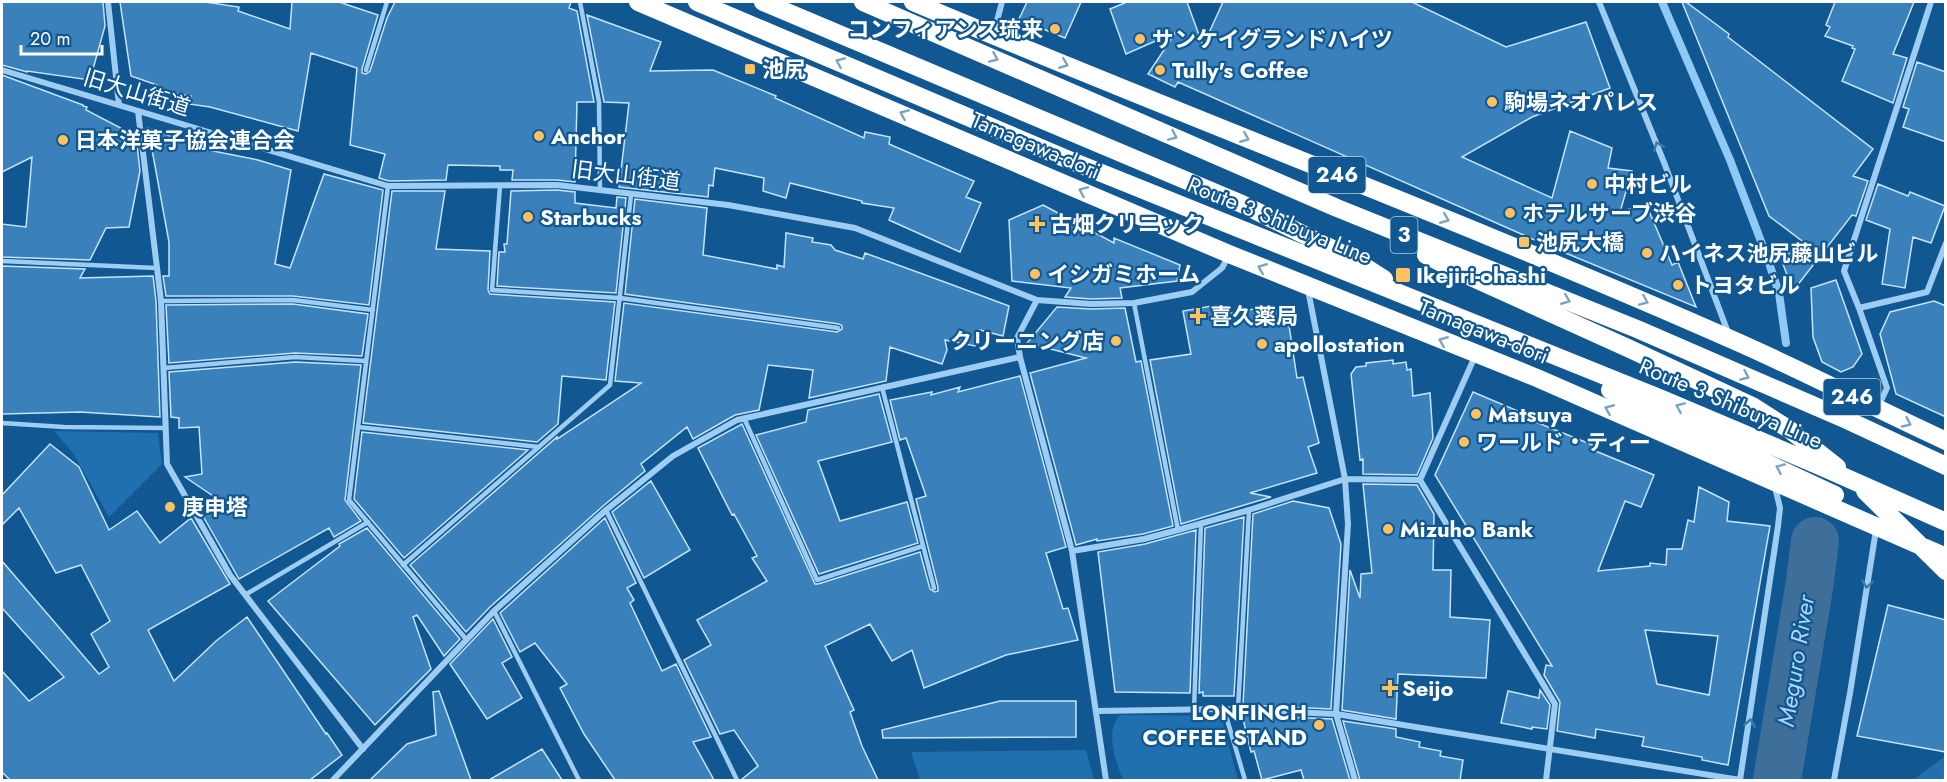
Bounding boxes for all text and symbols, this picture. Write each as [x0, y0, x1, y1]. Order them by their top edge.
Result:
place label: コンフィアンス琉来 [847, 13, 1043, 45]
scale bar [21, 18, 102, 56]
marker: コンフィアンス琉来 [1048, 22, 1062, 36]
place label: サンケイグランドハイツ [1152, 23, 1393, 55]
text: 20 m [30, 26, 70, 52]
marker: サンケイグランドハイツ [1133, 32, 1147, 46]
one-way arrow [987, 51, 998, 63]
place label: 池尻 [762, 53, 806, 85]
place label: Tully's Coffee [1172, 54, 1309, 86]
one-way arrow [1058, 57, 1069, 69]
one-way arrow [835, 58, 846, 70]
street label: 旧大山街道 [80, 61, 194, 123]
marker: 池尻 [743, 62, 757, 76]
marker: Tully's Coffee [1153, 63, 1167, 77]
place label: 駒場ネオパレス [1504, 86, 1658, 118]
marker: 駒場ネオパレス [1485, 95, 1499, 109]
street label: Tamagawa-dori [967, 103, 1105, 187]
one-way arrow [899, 110, 910, 122]
place label: Anchor [550, 120, 625, 152]
place label: 日本洋菓子協会連合会 [75, 124, 295, 156]
marker: Anchor [532, 129, 546, 143]
one-way arrow [1166, 129, 1177, 141]
one-way arrow [1238, 131, 1249, 143]
marker: 日本洋菓子協会連合会 [56, 133, 70, 147]
one-way arrow [1653, 142, 1665, 153]
street label: 旧大山街道 [569, 152, 683, 198]
road number: 246 [1308, 157, 1366, 193]
street label: Route 3 Shibuya Line [1183, 168, 1377, 272]
place label: 中村ビル [1604, 168, 1692, 200]
marker: 中村ビル [1585, 177, 1599, 191]
one-way arrow [1079, 186, 1090, 198]
place label: ホテルサーブ渋谷 [1522, 197, 1697, 229]
place label: Starbucks [540, 201, 641, 233]
marker: ホテルサーブ渋谷 [1503, 206, 1517, 220]
place label: 古畑クリニック [1050, 208, 1204, 240]
marker: Starbucks [521, 210, 535, 224]
one-way arrow [1438, 212, 1449, 224]
marker: 古畑クリニック [1028, 215, 1046, 233]
road number: 3 [1390, 217, 1418, 253]
place label: 池尻大橋 [1536, 226, 1624, 258]
marker: 池尻大橋 [1517, 235, 1531, 249]
place label: ハイネス池尻藤山ビル [1659, 237, 1879, 269]
marker: ハイネス池尻藤山ビル [1640, 246, 1654, 260]
place label: イシガミホーム [1047, 258, 1200, 290]
place label: Ikejiri-ohashi [1416, 259, 1546, 291]
one-way arrow [1258, 263, 1269, 275]
marker: Ikejiri-ohashi [1394, 266, 1412, 284]
marker: イシガミホーム [1028, 267, 1042, 281]
place label: トヨタビル [1690, 269, 1800, 301]
marker: トヨタビル [1671, 278, 1685, 292]
street label: Tamagawa-dori [1414, 290, 1554, 372]
one-way arrow [1559, 293, 1570, 305]
one-way arrow [1638, 294, 1649, 306]
place label: 喜久薬局 [1210, 300, 1298, 332]
marker: 喜久薬局 [1191, 309, 1205, 323]
place label: クリーニング店 [950, 325, 1104, 357]
place label: apollostation [1274, 328, 1405, 360]
marker: クリーニング店 [1109, 334, 1123, 348]
one-way arrow [1438, 336, 1449, 348]
marker: apollostation [1255, 337, 1269, 351]
street label: Route 3 Shibuya Line [1634, 350, 1828, 456]
one-way arrow [1739, 369, 1750, 381]
road number: 246 [1824, 379, 1880, 415]
place label: Matsuya [1488, 398, 1572, 430]
one-way arrow [1675, 402, 1686, 414]
one-way arrow [1605, 405, 1616, 417]
marker: Matsuya [1469, 407, 1483, 421]
one-way arrow [1900, 415, 1911, 427]
place label: ワールド・ティー [1476, 426, 1651, 458]
marker: ワールド・ティー [1457, 435, 1471, 449]
one-way arrow [1775, 464, 1786, 476]
place label: 庚申塔 [182, 491, 248, 523]
marker: 庚申塔 [163, 500, 177, 514]
place label: Mizuho Bank [1400, 513, 1534, 545]
marker: Mizuho Bank [1381, 522, 1395, 536]
one-way arrow [1862, 579, 1874, 588]
water label: Meguro River [1768, 591, 1823, 729]
place label: Seijo [1402, 672, 1453, 704]
marker: Seijo [1383, 681, 1397, 695]
place label: LONFINCH COFFEE STAND [1142, 696, 1307, 753]
marker: LONFINCH COFFEE STAND [1312, 718, 1326, 732]
one-way arrow [1743, 718, 1755, 727]

